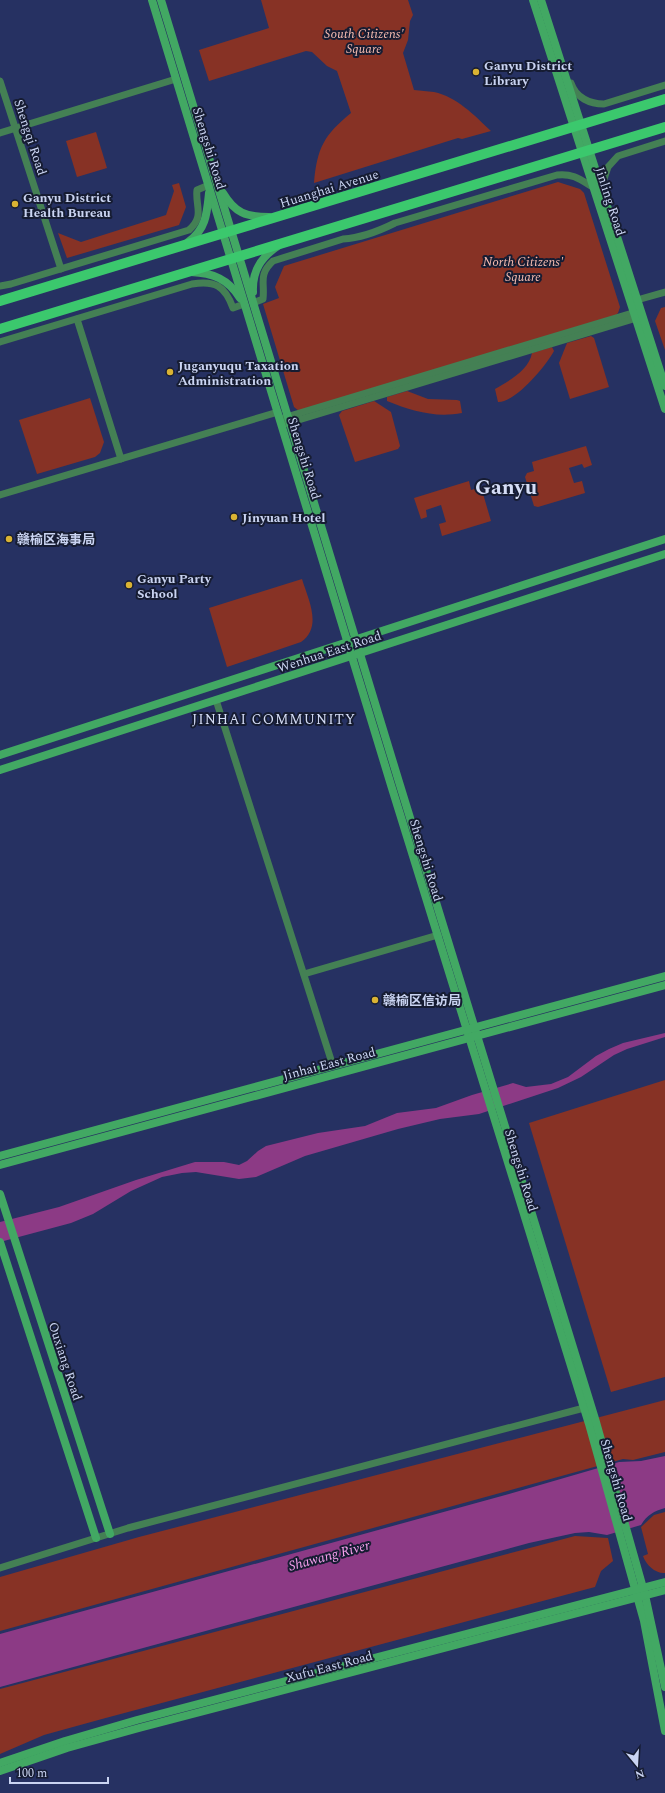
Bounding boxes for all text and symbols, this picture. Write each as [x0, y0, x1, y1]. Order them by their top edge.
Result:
park label: South Citizens' Square [324, 24, 404, 59]
place label: Ganyu District Library [484, 56, 572, 91]
marker: Ganyu District Library [471, 67, 481, 77]
street label: Shengqi Road [8, 97, 52, 178]
street label: Shengshi Road [187, 105, 231, 192]
street label: Huanghai Avenue [277, 164, 381, 214]
street label: Jinling Road [589, 164, 631, 238]
place label: Ganyu District Health Bureau [23, 188, 111, 223]
marker: Ganyu District Health Bureau [10, 199, 20, 209]
park label: North Citizens' Square [483, 252, 564, 287]
place label: Juganyuqu Taxation Administration [178, 356, 299, 391]
marker: Juganyuqu Taxation Administration [165, 367, 175, 377]
street label: Shengshi Road [282, 415, 326, 502]
district label: Ganyu [475, 472, 538, 504]
place label: Jinyuan Hotel [242, 508, 325, 528]
marker: Jinyuan Hotel [229, 512, 239, 522]
place label: 赣榆区海事局 [17, 530, 95, 550]
marker: 赣榆区海事局 [4, 534, 14, 544]
place label: Ganyu Party School [137, 569, 212, 604]
marker: Ganyu Party School [124, 580, 134, 590]
street label: Wenhua East Road [275, 626, 384, 678]
district label: JINHAI COMMUNITY [192, 709, 356, 730]
street label: Shengshi Road [404, 817, 448, 904]
place label: 赣榆区信访局 [383, 991, 461, 1011]
marker: 赣榆区信访局 [370, 995, 380, 1005]
street label: Jinhai East Road [281, 1042, 378, 1086]
street label: Shengshi Road [499, 1127, 543, 1214]
street label: Ouxiang Road [43, 1319, 87, 1403]
street label: Shengshi Road [595, 1437, 637, 1524]
water label: Shawang River [286, 1534, 372, 1576]
street label: Xufu East Road [284, 1646, 375, 1688]
north arrow [617, 1745, 657, 1785]
scale bar [10, 1759, 108, 1785]
text: 100 m [16, 1764, 47, 1783]
text: N [633, 1765, 647, 1784]

